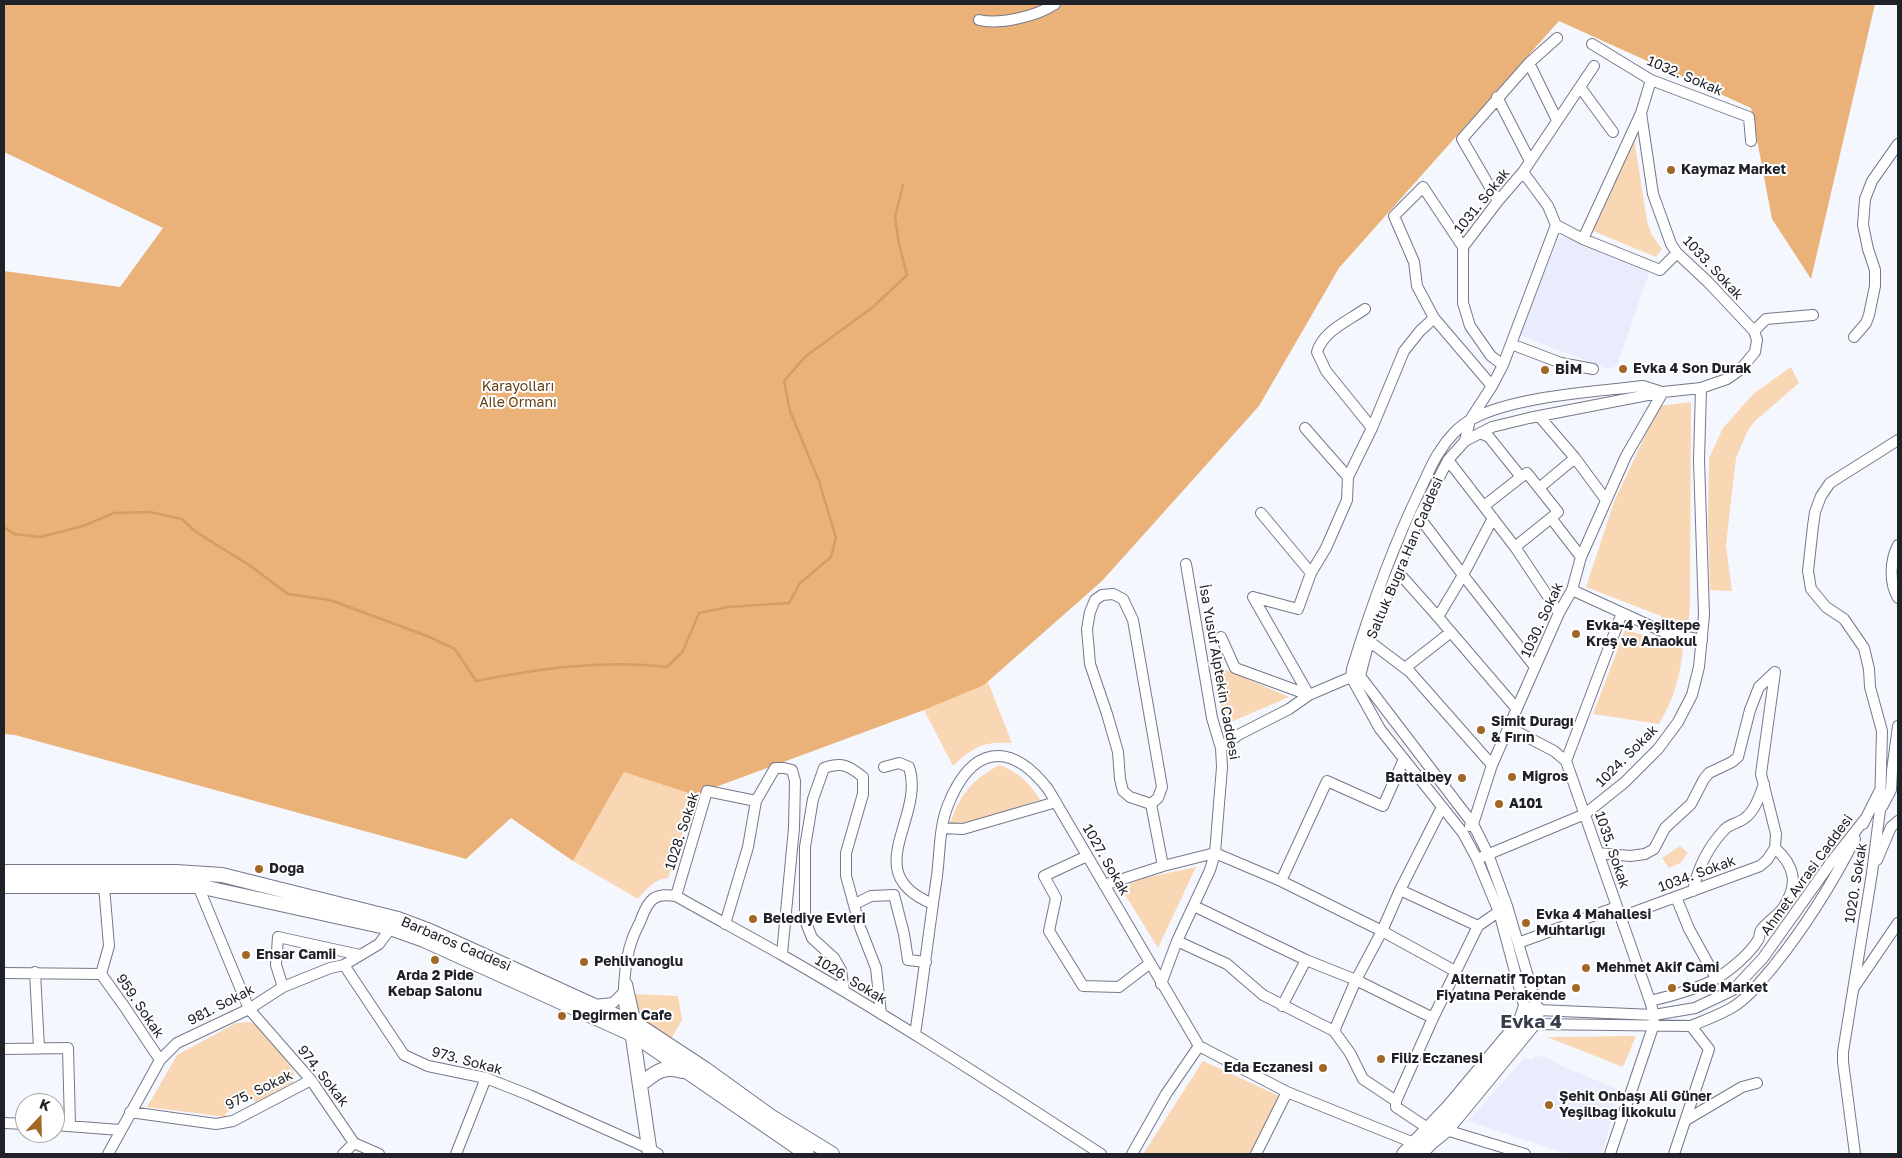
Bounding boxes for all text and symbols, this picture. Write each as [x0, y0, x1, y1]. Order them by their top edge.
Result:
street label: 1032. Sokak [1645, 53, 1725, 99]
place label: Kaymaz Market [1681, 162, 1786, 178]
marker: Kaymaz Market [1665, 164, 1677, 176]
street label: 1031. Sokak [1451, 165, 1513, 237]
street label: 1033. Sokak [1679, 233, 1747, 303]
place label: Evka 4 Son Durak [1633, 361, 1751, 377]
place label: BİM [1555, 362, 1582, 378]
marker: Evka 4 Son Durak [1617, 363, 1629, 375]
marker: BİM [1539, 364, 1551, 376]
park label: Karayolları Aile Ormanı [479, 379, 557, 412]
street label: Saltuk Buğra Han Caddesi [1363, 474, 1447, 642]
street label: 1030. Sokak [1517, 580, 1567, 660]
street label: İsa Yusuf Alptekin Caddesi [1195, 583, 1243, 761]
place label: Evka-4 Yeşiltepe Kreş ve Anaokul [1586, 618, 1700, 650]
marker: Evka-4 Yeşiltepe Kreş ve Anaokul [1570, 628, 1582, 640]
place label: Simit Durağı & Fırın [1491, 714, 1574, 746]
street label: 1024. Sokak [1593, 722, 1661, 790]
marker: Simit Durağı & Fırın [1475, 724, 1487, 736]
place label: Migros [1522, 769, 1568, 785]
place label: Battalbey [1385, 770, 1452, 786]
marker: Migros [1506, 771, 1518, 783]
marker: Battalbey [1456, 772, 1468, 784]
street label: 1028. Sokak [662, 790, 702, 872]
place label: A101 [1509, 796, 1542, 812]
marker: A101 [1493, 798, 1505, 810]
street label: 1035. Sokak [1591, 809, 1633, 891]
street label: Ahmet Avrasi Caddesi [1757, 811, 1857, 939]
street label: 1027. Sokak [1079, 821, 1133, 899]
street label: 1020. Sokak [1841, 842, 1871, 924]
street label: 1034. Sokak [1656, 852, 1738, 896]
place label: Doğa [269, 861, 304, 877]
marker: Doğa [253, 863, 265, 875]
place label: Evka 4 Mahallesi Muhtarlığı [1536, 907, 1651, 940]
place label: Belediye Evleri [763, 911, 866, 927]
street label: Barbaros Caddesi [398, 913, 514, 975]
marker: Belediye Evleri [747, 913, 759, 925]
marker: Evka 4 Mahallesi Muhtarlığı [1520, 917, 1532, 929]
place label: Ensar Camii [256, 947, 336, 963]
marker: Ensar Camii [240, 949, 252, 961]
street label: 1026. Sokak [812, 952, 890, 1008]
marker: Arda 2 Pide Kebap Salonu [429, 954, 441, 966]
place label: Pehlivanoğlu [594, 954, 683, 970]
marker: Pehlivanoğlu [578, 956, 590, 968]
place label: Mehmet Akif Cami [1596, 960, 1719, 976]
marker: Mehmet Akif Cami [1580, 962, 1592, 974]
place label: Arda 2 Pide Kebap Salonu [388, 968, 482, 1000]
street label: 959. Sokak [112, 971, 168, 1041]
place label: Alternatif Toptan Fiyatına Perakende [1436, 972, 1566, 1004]
place label: Sude Market [1682, 980, 1768, 996]
street label: 981. Sokak [185, 981, 257, 1029]
marker: Alternatif Toptan Fiyatına Perakende [1570, 982, 1582, 994]
marker: Sude Market [1666, 982, 1678, 994]
place label: Değirmen Cafe [572, 1008, 672, 1024]
marker: Değirmen Cafe [556, 1010, 568, 1022]
district label: Evka 4 [1500, 1011, 1562, 1033]
street label: 974. Sokak [294, 1042, 352, 1110]
street label: 973. Sokak [430, 1043, 504, 1079]
place label: Filiz Eczanesi [1391, 1051, 1483, 1067]
marker: Filiz Eczanesi [1375, 1053, 1387, 1065]
place label: Eda Eczanesi [1224, 1060, 1313, 1076]
marker: Eda Eczanesi [1317, 1062, 1329, 1074]
street label: 975. Sokak [223, 1067, 295, 1113]
place label: Şehit Onbaşı Ali Güner Yeşilbağ İlkokulu [1559, 1089, 1712, 1122]
north arrow [15, 1093, 65, 1143]
text: K [37, 1095, 53, 1114]
marker: Şehit Onbaşı Ali Güner Yeşilbağ İlkokulu [1543, 1099, 1555, 1111]

